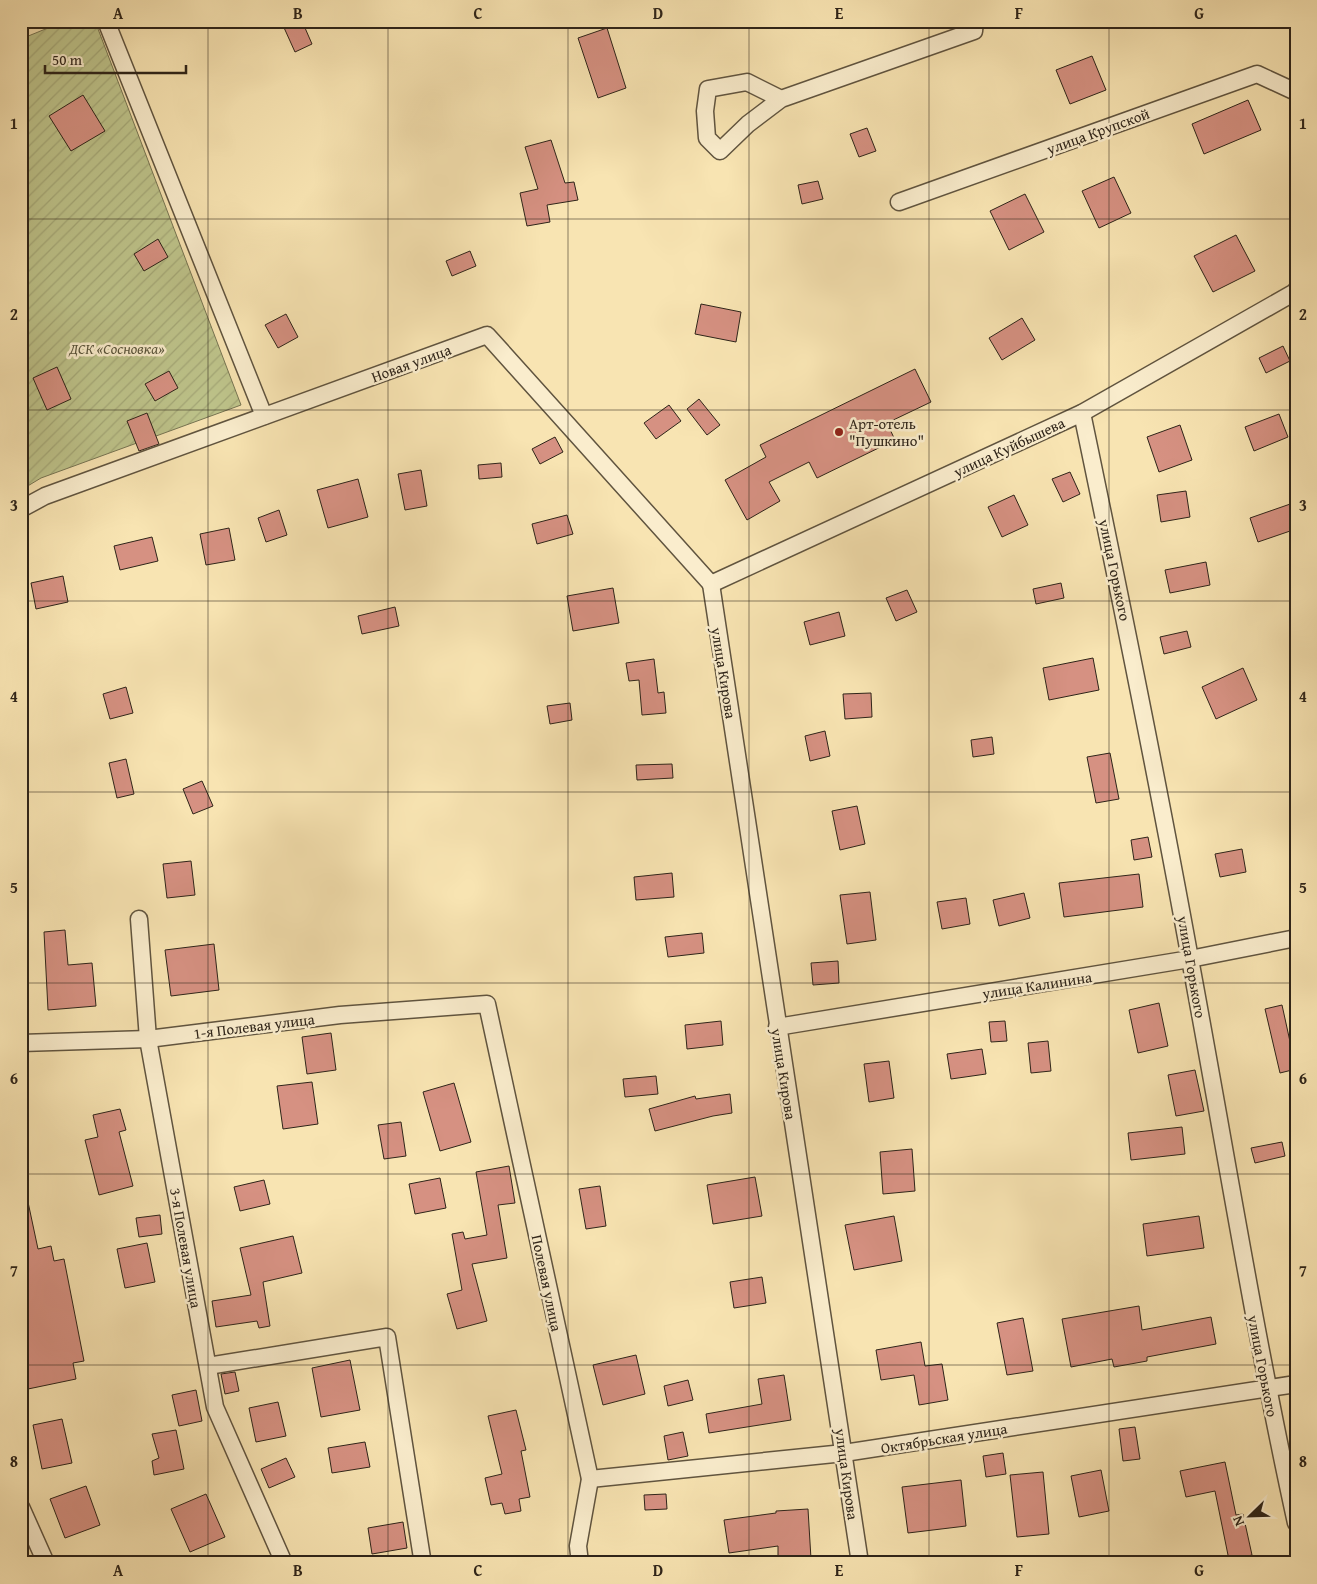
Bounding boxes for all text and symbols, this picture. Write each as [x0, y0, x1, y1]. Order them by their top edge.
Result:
text: A [113, 1, 124, 25]
text: B [293, 1, 303, 25]
text: C [473, 1, 483, 25]
text: D [653, 1, 663, 25]
text: E [835, 1, 844, 25]
text: F [1015, 1, 1023, 25]
text: G [1194, 1, 1204, 25]
scale bar [45, 42, 186, 74]
text: 50 m [52, 49, 83, 70]
street label: улица Крупской [1043, 103, 1153, 160]
text: 1 [10, 111, 18, 135]
text: 1 [1299, 111, 1307, 135]
text: 2 [10, 302, 18, 326]
text: 2 [1299, 302, 1307, 326]
park label: ДСК «Сосновка» [68, 338, 165, 359]
street label: Новая улица [368, 339, 455, 387]
street label: улица Куйбышева [949, 412, 1069, 482]
place label: Арт-отель "Пушкино" [849, 413, 924, 451]
marker: Арт-отель "Пушкино" [833, 426, 845, 438]
text: 3 [10, 493, 18, 517]
text: 3 [1299, 493, 1307, 517]
street label: улица Горького [1094, 516, 1136, 623]
street label: улица Кирова [706, 625, 742, 721]
text: 4 [10, 684, 18, 708]
text: 4 [1299, 684, 1307, 708]
text: 5 [10, 875, 18, 899]
text: 5 [1299, 875, 1307, 899]
street label: улица Горького [1173, 913, 1211, 1020]
street label: улица Калинина [980, 966, 1094, 1004]
street label: 1-я Полевая улица [192, 1008, 317, 1044]
street label: улица Кирова [766, 1026, 802, 1122]
text: 6 [10, 1066, 18, 1090]
text: 6 [1299, 1066, 1307, 1090]
street label: 3-я Полевая улица [165, 1186, 207, 1311]
street label: Полевая улица [526, 1233, 568, 1334]
text: 7 [10, 1258, 18, 1282]
text: 7 [1299, 1258, 1307, 1282]
street label: улица Горького [1243, 1312, 1283, 1419]
street label: Октябрьская улица [879, 1418, 1010, 1458]
street label: улица Кирова [830, 1426, 864, 1522]
text: 8 [10, 1449, 18, 1473]
text: 8 [1299, 1449, 1307, 1473]
north arrow [1224, 1492, 1274, 1542]
text: N [1227, 1512, 1249, 1529]
text: A [113, 1558, 124, 1582]
text: B [293, 1558, 303, 1582]
text: C [473, 1558, 483, 1582]
text: D [653, 1558, 663, 1582]
text: E [835, 1558, 844, 1582]
text: F [1015, 1558, 1023, 1582]
text: G [1194, 1558, 1204, 1582]

